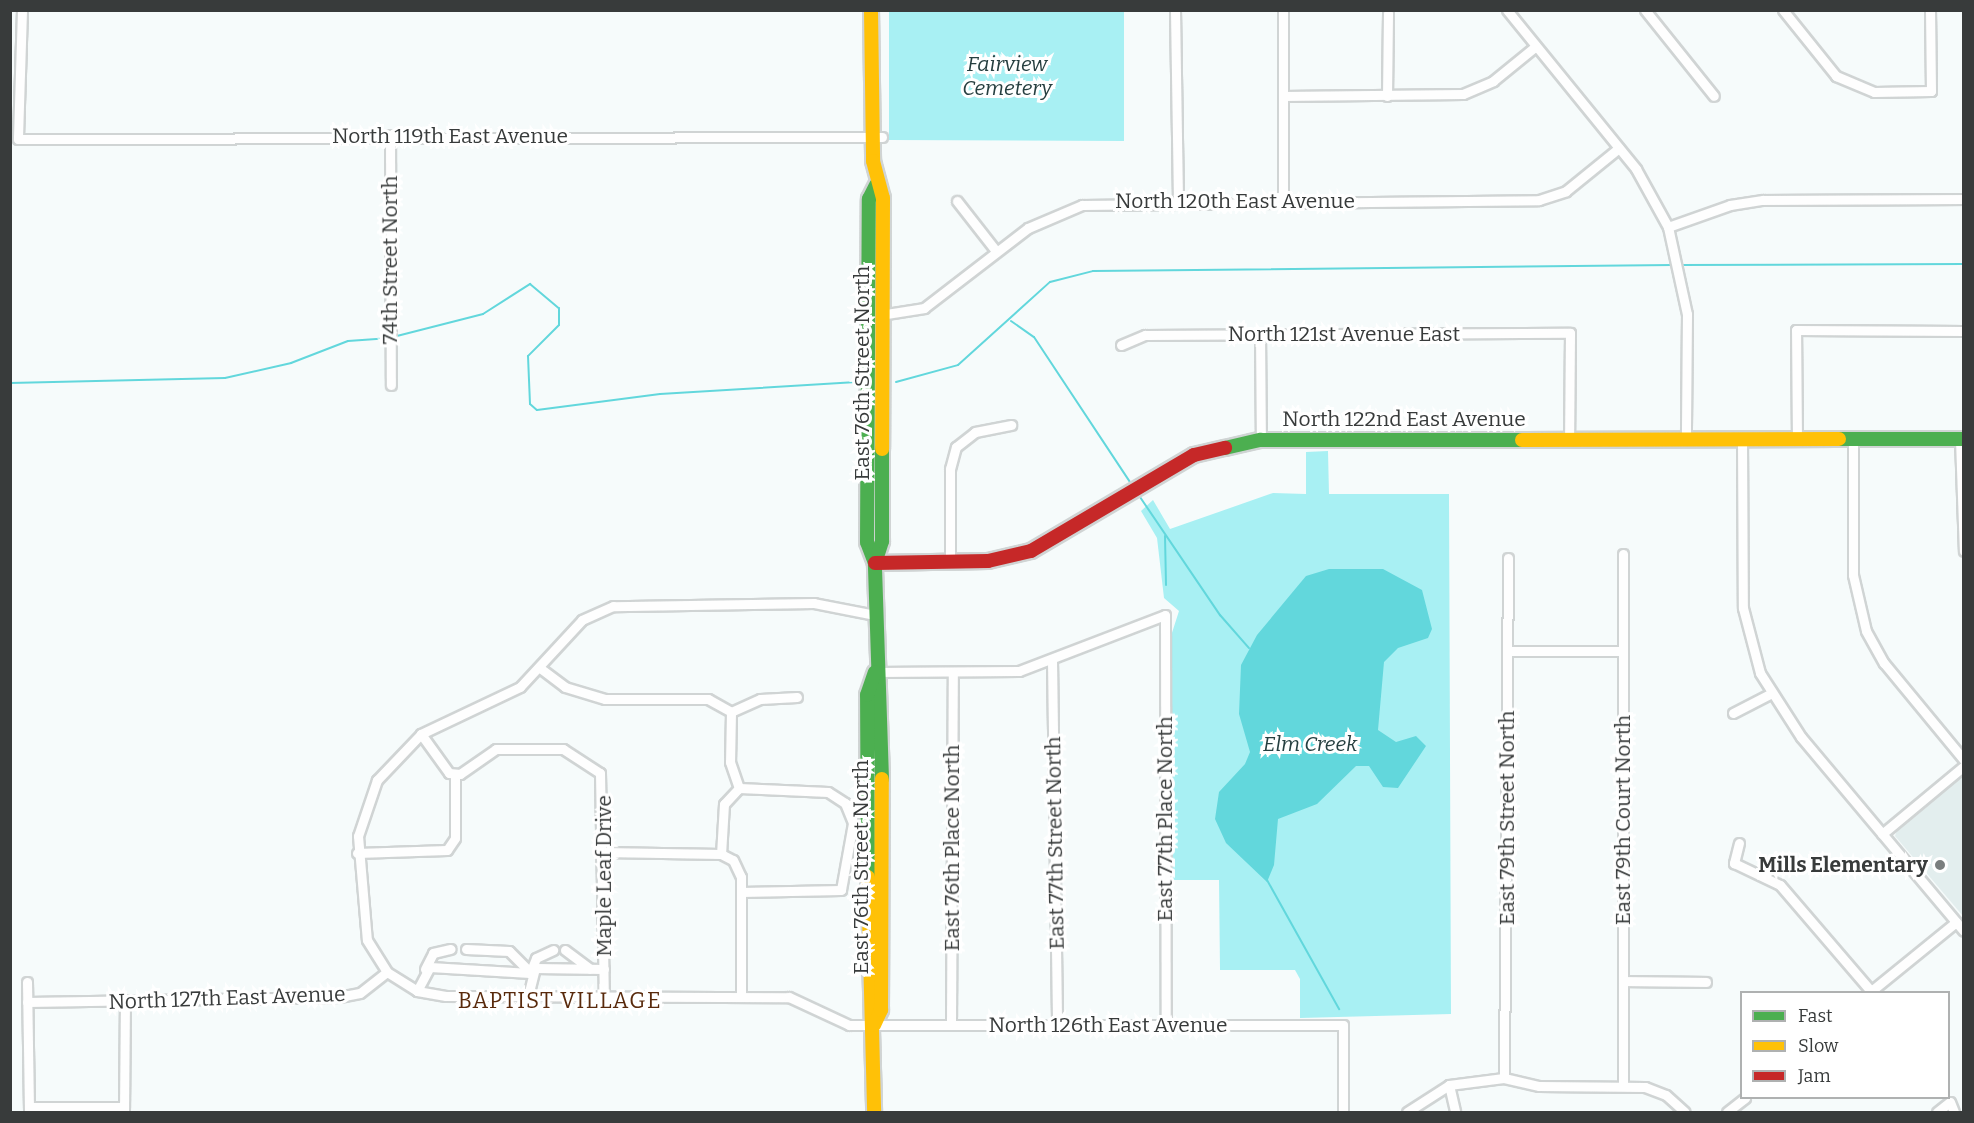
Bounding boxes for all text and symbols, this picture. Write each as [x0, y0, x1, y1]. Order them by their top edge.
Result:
park label: Fairview Cemetery [962, 51, 1052, 101]
street label: North 119th East Avenue [332, 123, 568, 149]
street label: 74th Street North [377, 176, 403, 344]
street label: North 120th East Avenue [1115, 188, 1355, 214]
street label: East 76th Street North [849, 266, 875, 480]
street label: North 121st Avenue East [1228, 321, 1460, 347]
street label: North 122nd East Avenue [1282, 406, 1526, 432]
street label: East 79th Street North [1494, 711, 1520, 925]
street label: East 79th Court North [1610, 715, 1636, 925]
street label: East 77th Place North [1152, 716, 1178, 922]
park label: Elm Creek [1263, 731, 1357, 757]
street label: East 77th Street North [1041, 736, 1069, 950]
street label: East 76th Place North [939, 745, 965, 951]
street label: East 76th Street North [848, 760, 874, 974]
street label: Maple Leaf Drive [591, 795, 617, 957]
place label: Mills Elementary [1758, 852, 1928, 878]
marker: Mills Elementary [1933, 858, 1947, 872]
street label: North 127th East Avenue [108, 981, 346, 1015]
district label: BAPTIST VILLAGE [458, 988, 662, 1014]
legend [1740, 991, 1950, 1099]
text: Fast [1798, 1005, 1833, 1027]
street label: North 126th East Avenue [988, 1012, 1228, 1038]
text: Slow [1798, 1035, 1838, 1057]
text: Jam [1798, 1065, 1831, 1087]

